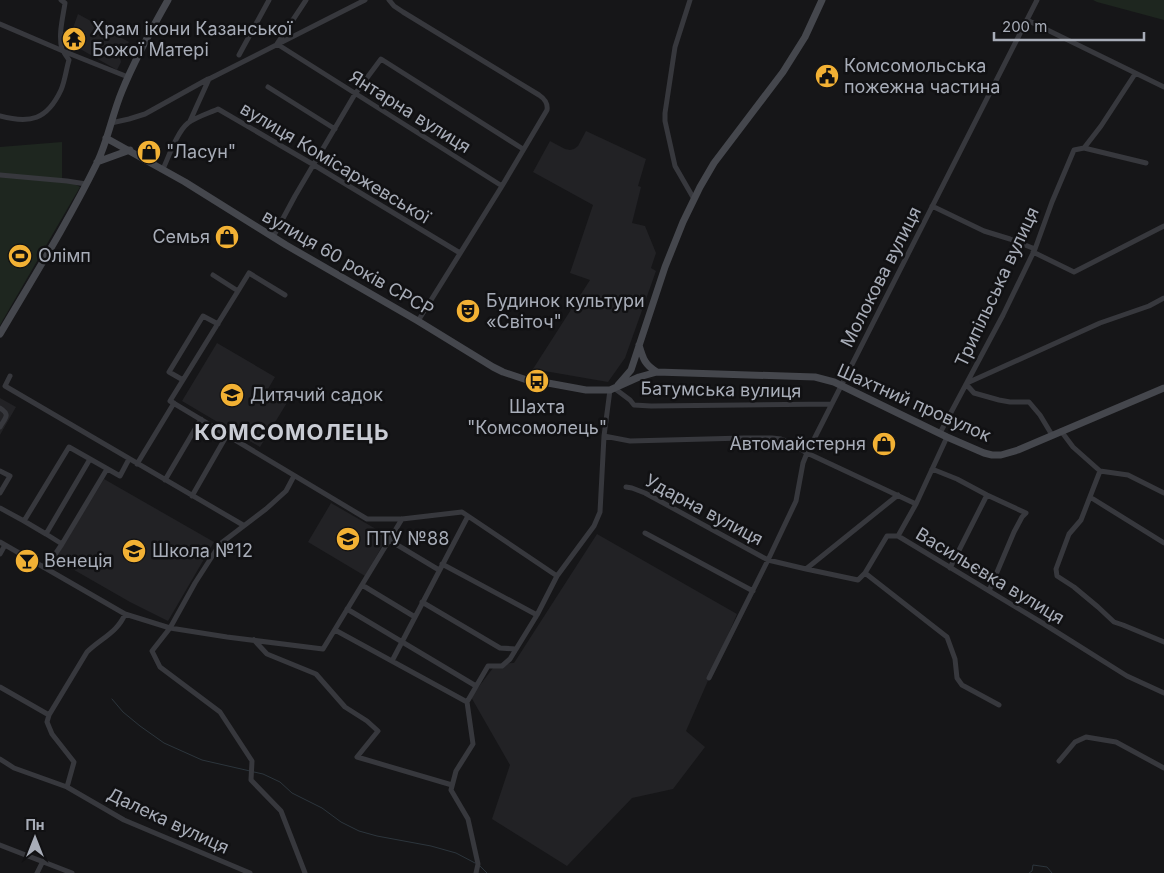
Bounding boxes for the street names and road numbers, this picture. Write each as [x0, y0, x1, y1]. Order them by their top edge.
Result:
street label: Янтарна вулиця [346, 66, 475, 157]
street label: вулиця Комісаржевської [237, 98, 435, 228]
street label: Молокова вулиця [836, 203, 925, 351]
street label: Трипільська вулиця [950, 203, 1043, 370]
street label: вулиця 60 років СРСР [259, 205, 438, 320]
street label: Шахтний провулок [834, 359, 994, 446]
street label: Батумська вулиця [640, 378, 802, 401]
street label: Ударна вулиця [642, 470, 767, 550]
street label: Васильєвка вулиця [912, 523, 1068, 628]
street label: Далека вулиця [104, 783, 232, 858]

